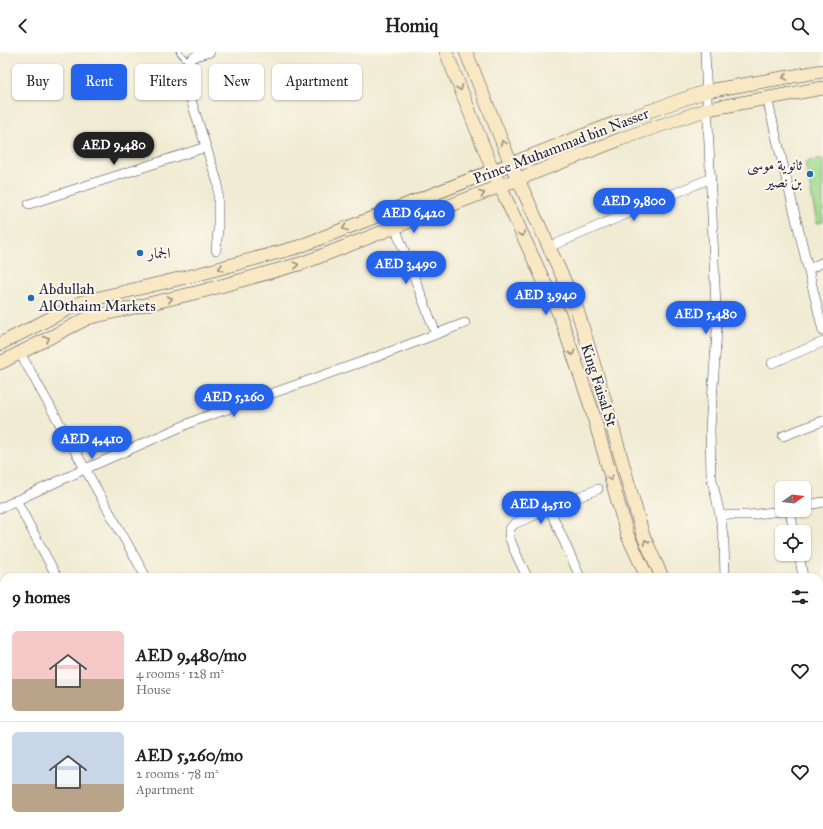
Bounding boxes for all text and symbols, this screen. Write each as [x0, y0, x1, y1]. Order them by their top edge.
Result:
icon: back [12, 15, 34, 37]
text: Homiq [385, 15, 438, 37]
icon: search [789, 15, 811, 37]
chip: Buy [12, 64, 63, 100]
chip: Rent [71, 64, 127, 100]
chip: Filters [135, 64, 201, 100]
chip: New [209, 64, 264, 100]
chip: Apartment [272, 64, 362, 100]
one-way arrow [782, 73, 788, 81]
one-way arrow [455, 84, 463, 92]
street label: Prince Muhammad bin Nasser [471, 104, 652, 188]
pin: AED 9,480 [68, 132, 160, 166]
text: AED 9,480 [82, 137, 146, 153]
one-way arrow [499, 140, 507, 147]
place label: ثانوية موسى بن نصير [747, 156, 802, 191]
marker: ثانوية موسى بن نصير [805, 169, 815, 179]
pin: AED 9,800 [588, 188, 680, 222]
one-way arrow [479, 190, 486, 198]
text: AED 9,800 [602, 193, 666, 209]
pin: AED 6,420 [368, 200, 460, 234]
text: AED 6,420 [383, 205, 445, 221]
one-way arrow [341, 224, 348, 232]
one-way arrow [517, 229, 525, 237]
place label: الجمار [146, 244, 170, 262]
marker: الجمار [135, 248, 145, 258]
pin: AED 3,490 [360, 251, 452, 285]
text: AED 3,490 [375, 256, 437, 272]
one-way arrow [292, 261, 299, 270]
one-way arrow [218, 263, 225, 272]
place label: Abdullah AlOthaim Markets [38, 280, 156, 315]
pin: AED 3,940 [500, 282, 592, 316]
text: AED 3,940 [515, 287, 577, 303]
marker: Abdullah AlOthaim Markets [26, 293, 36, 303]
one-way arrow [167, 295, 173, 303]
pin: AED 5,480 [660, 301, 752, 335]
text: AED 5,480 [675, 306, 737, 322]
one-way arrow [43, 336, 50, 344]
street label: King Faisal St [577, 341, 621, 429]
one-way arrow [568, 350, 576, 357]
pin: AED 5,260 [188, 384, 280, 418]
text: AED 5,260 [204, 389, 264, 405]
pin: AED 4,410 [46, 426, 138, 460]
text: AED 4,410 [61, 431, 123, 447]
one-way arrow [605, 474, 614, 481]
north arrow [775, 481, 811, 517]
map controls [775, 481, 811, 561]
pin: AED 4,510 [495, 491, 587, 525]
text: AED 4,510 [511, 496, 571, 512]
button: locate [775, 525, 811, 561]
one-way arrow [642, 538, 650, 545]
icon: filters [789, 586, 811, 608]
text: 9 homes [12, 587, 70, 608]
text: AED 9,480/mo [136, 645, 246, 666]
icon: home [44, 647, 92, 695]
icon: heart [789, 660, 811, 682]
text: 4 rooms · 128 m² [136, 666, 224, 682]
text: House [136, 682, 171, 698]
text: AED 5,260/mo [136, 745, 243, 766]
icon: home [44, 748, 92, 796]
icon: heart [789, 761, 811, 783]
text: 2 rooms · 78 m² [136, 766, 219, 782]
text: Apartment [136, 782, 194, 798]

